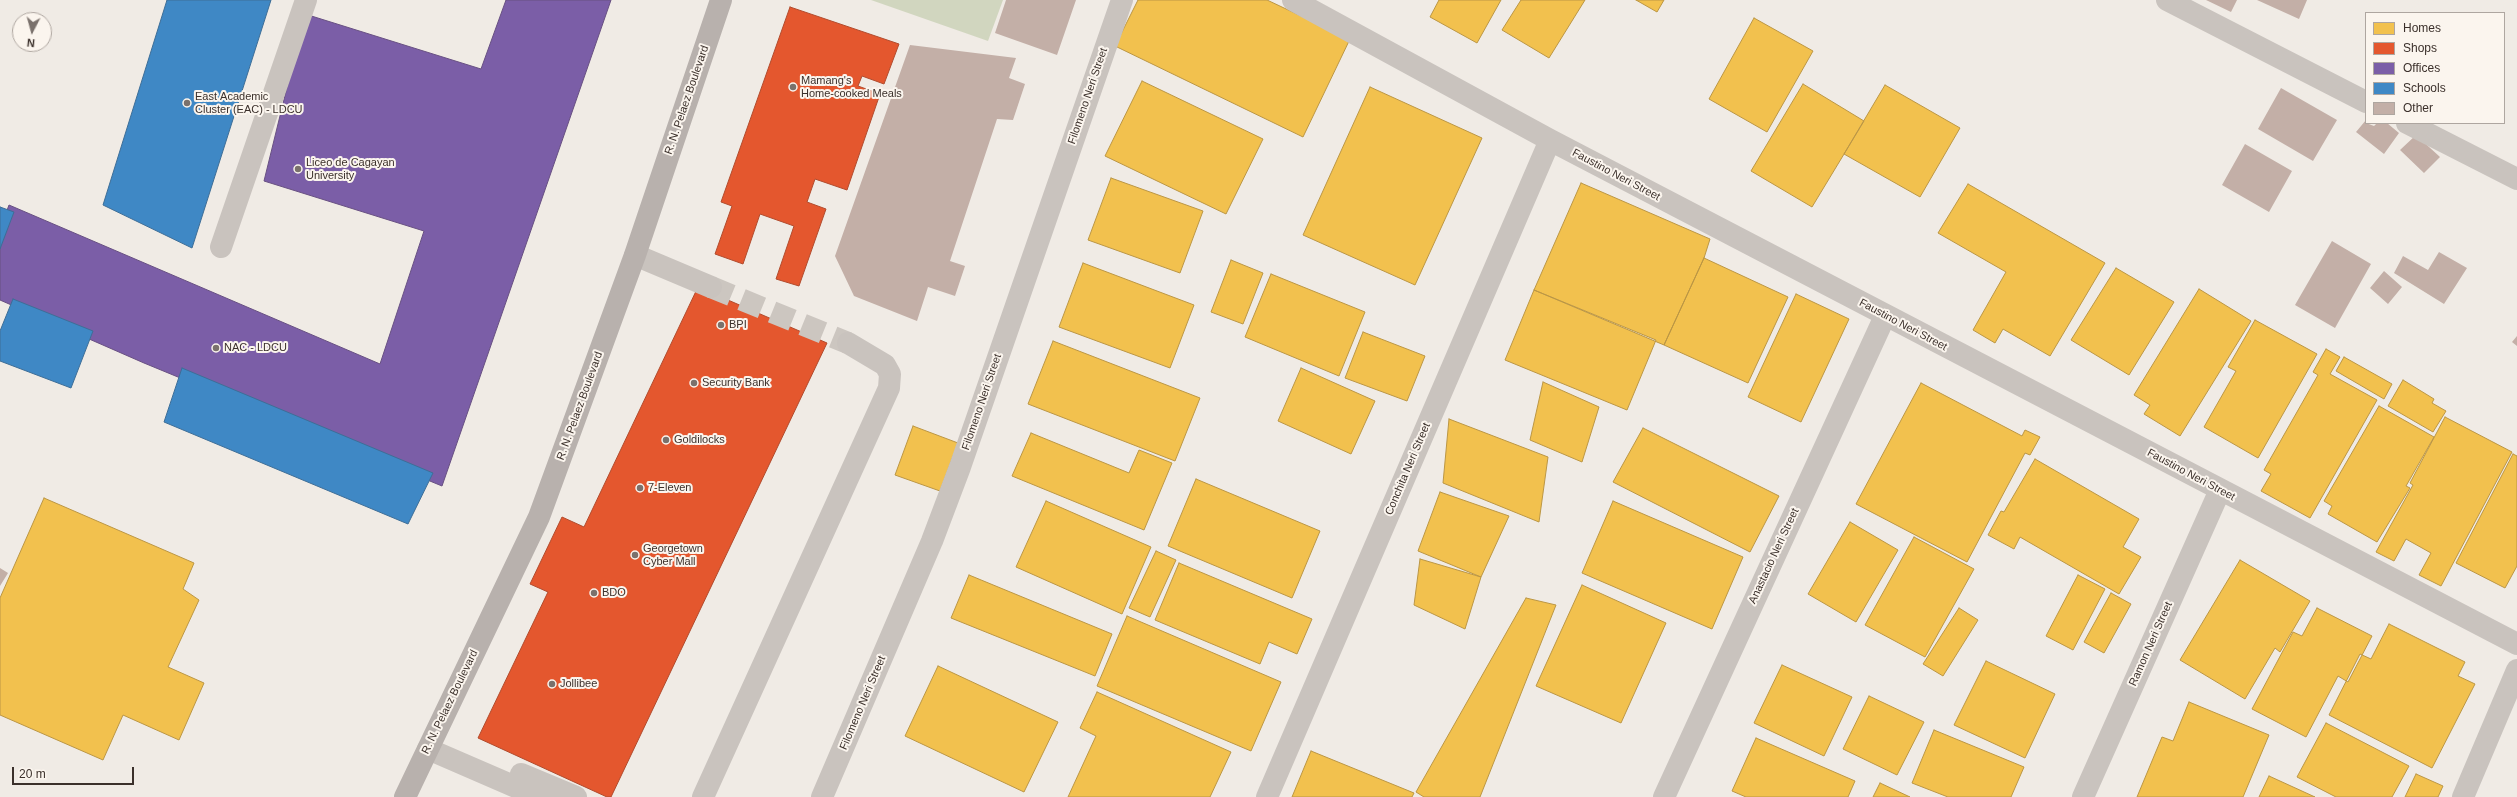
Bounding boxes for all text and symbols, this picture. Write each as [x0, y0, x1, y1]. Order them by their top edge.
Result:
north arrow [12, 12, 52, 52]
legend [2365, 12, 2505, 124]
text: Homes [2403, 21, 2441, 35]
text: N [26, 37, 35, 49]
text: Shops [2403, 41, 2437, 55]
street label: R. N. Pelaez Boulevard [662, 44, 712, 156]
street label: Filomeno Neri Street [1065, 46, 1111, 146]
text: Offices [2403, 61, 2440, 75]
place label: Mamang's Home-cooked Meals [801, 74, 902, 100]
text: Schools [2403, 81, 2446, 95]
marker: Mamang's Home-cooked Meals [788, 82, 798, 92]
place label: East Academic Cluster (EAC) - LDCU [195, 90, 303, 116]
marker: East Academic Cluster (EAC) - LDCU [182, 98, 192, 108]
text: Other [2403, 101, 2433, 115]
street label: Faustino Neri Street [1570, 146, 1662, 204]
place label: Liceo de Cagayan University [306, 156, 395, 182]
marker: Liceo de Cagayan University [293, 164, 303, 174]
street label: Faustino Neri Street [1857, 296, 1949, 354]
place label: BPI [729, 318, 747, 332]
marker: BPI [716, 320, 726, 330]
place label: NAC - LDCU [224, 341, 287, 355]
marker: NAC - LDCU [211, 343, 221, 353]
street label: R. N. Pelaez Boulevard [554, 350, 606, 462]
street label: Filomeno Neri Street [959, 352, 1005, 452]
place label: Security Bank [702, 376, 770, 390]
marker: Security Bank [689, 378, 699, 388]
street label: Conchita Neri Street [1383, 421, 1433, 517]
place label: Goldilocks [674, 433, 725, 447]
marker: Goldilocks [661, 435, 671, 445]
street label: Faustino Neri Street [2145, 446, 2237, 504]
place label: 7-Eleven [648, 481, 691, 495]
marker: 7-Eleven [635, 483, 645, 493]
street label: Anastacio Neri Street [1746, 506, 1802, 606]
place label: Georgetown Cyber Mall [643, 542, 703, 568]
marker: Georgetown Cyber Mall [630, 550, 640, 560]
place label: BDO [602, 586, 626, 600]
marker: BDO [589, 588, 599, 598]
street label: Ramon Neri Street [2126, 600, 2176, 688]
street label: R. N. Pelaez Boulevard [419, 648, 481, 756]
street label: Filomeno Neri Street [837, 654, 889, 752]
place label: Jollibee [560, 677, 597, 691]
marker: Jollibee [547, 679, 557, 689]
scale bar [14, 759, 136, 785]
text: 20 m [19, 767, 46, 781]

